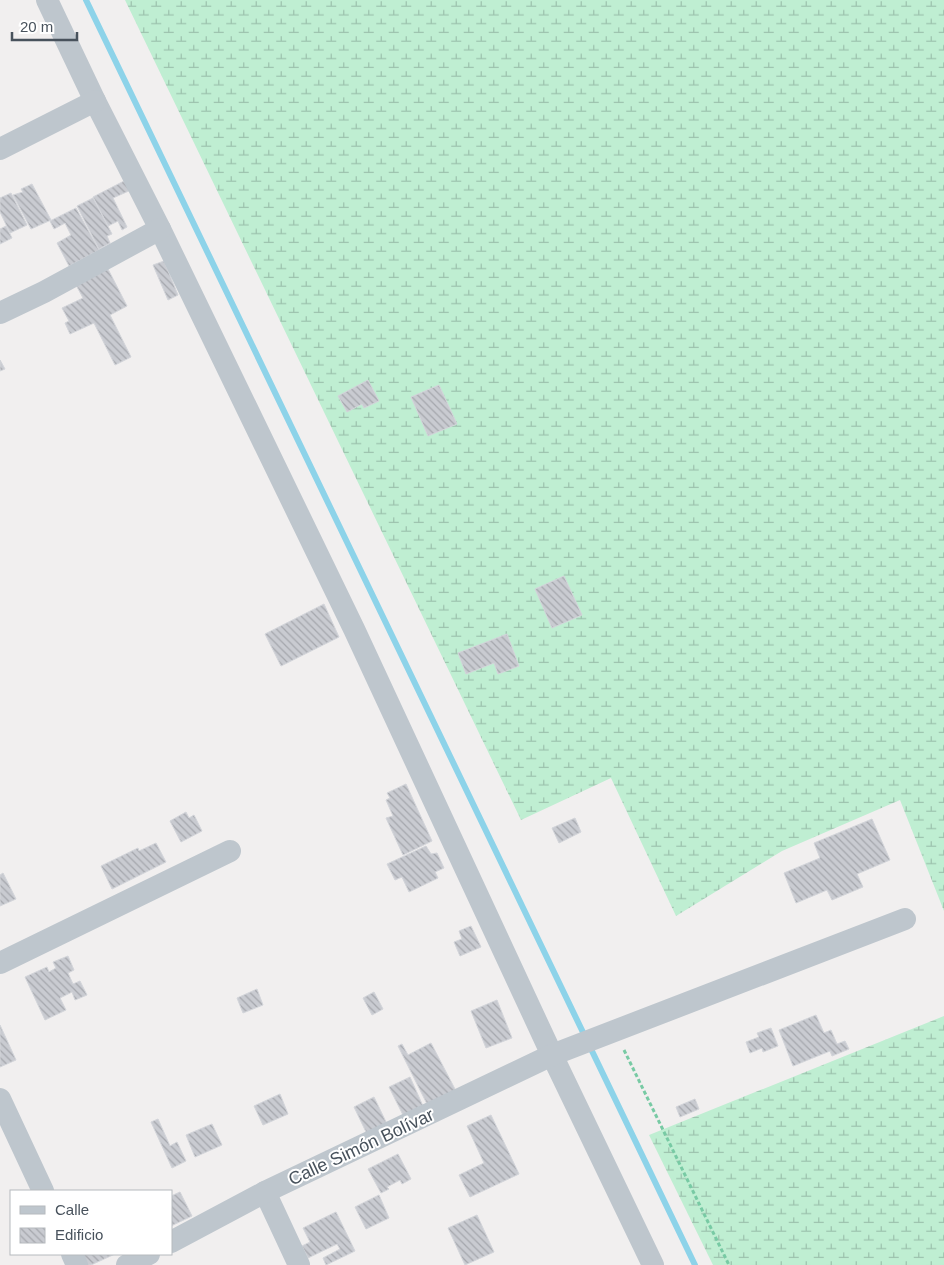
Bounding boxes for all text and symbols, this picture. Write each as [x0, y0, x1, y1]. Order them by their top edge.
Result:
scale bar [12, 10, 78, 42]
text: 20 m [20, 18, 53, 35]
street label: Calle Simón Bolívar [285, 1105, 437, 1189]
legend [10, 1190, 172, 1255]
text: Calle [55, 1201, 89, 1218]
text: Edificio [55, 1226, 103, 1243]

